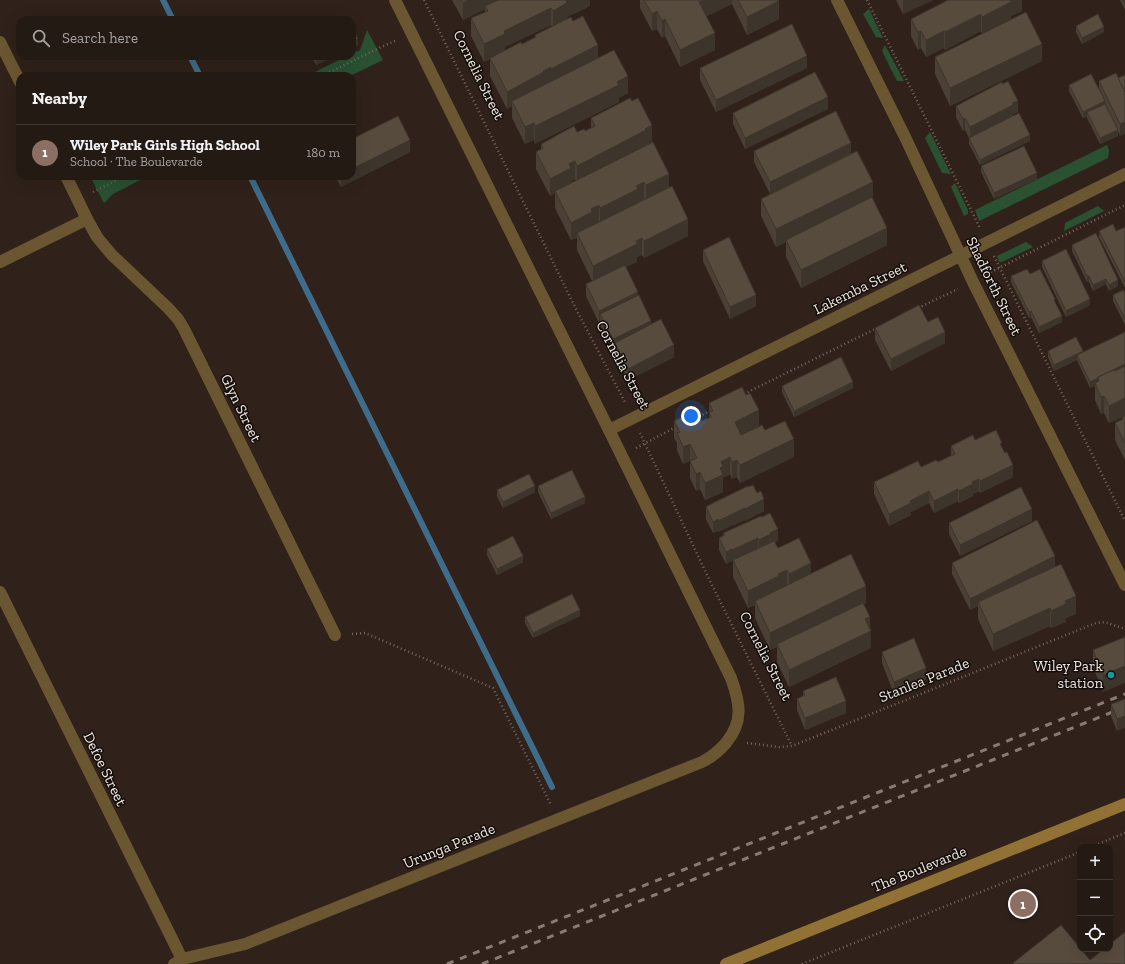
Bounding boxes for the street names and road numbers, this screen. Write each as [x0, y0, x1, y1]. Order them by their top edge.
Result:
street label: Cornelia Street [449, 27, 509, 123]
street label: Shadforth Street [962, 234, 1026, 339]
street label: Lakemba Street [811, 258, 910, 318]
street label: Cornelia Street [592, 318, 654, 413]
street label: Glyn Street [217, 371, 265, 445]
street label: Cornelia Street [736, 608, 796, 704]
street label: Stanlea Parade [876, 654, 972, 706]
street label: Defoe Street [79, 729, 131, 809]
street label: Urunga Parade [401, 819, 497, 873]
street label: The Boulevarde [869, 842, 969, 896]

